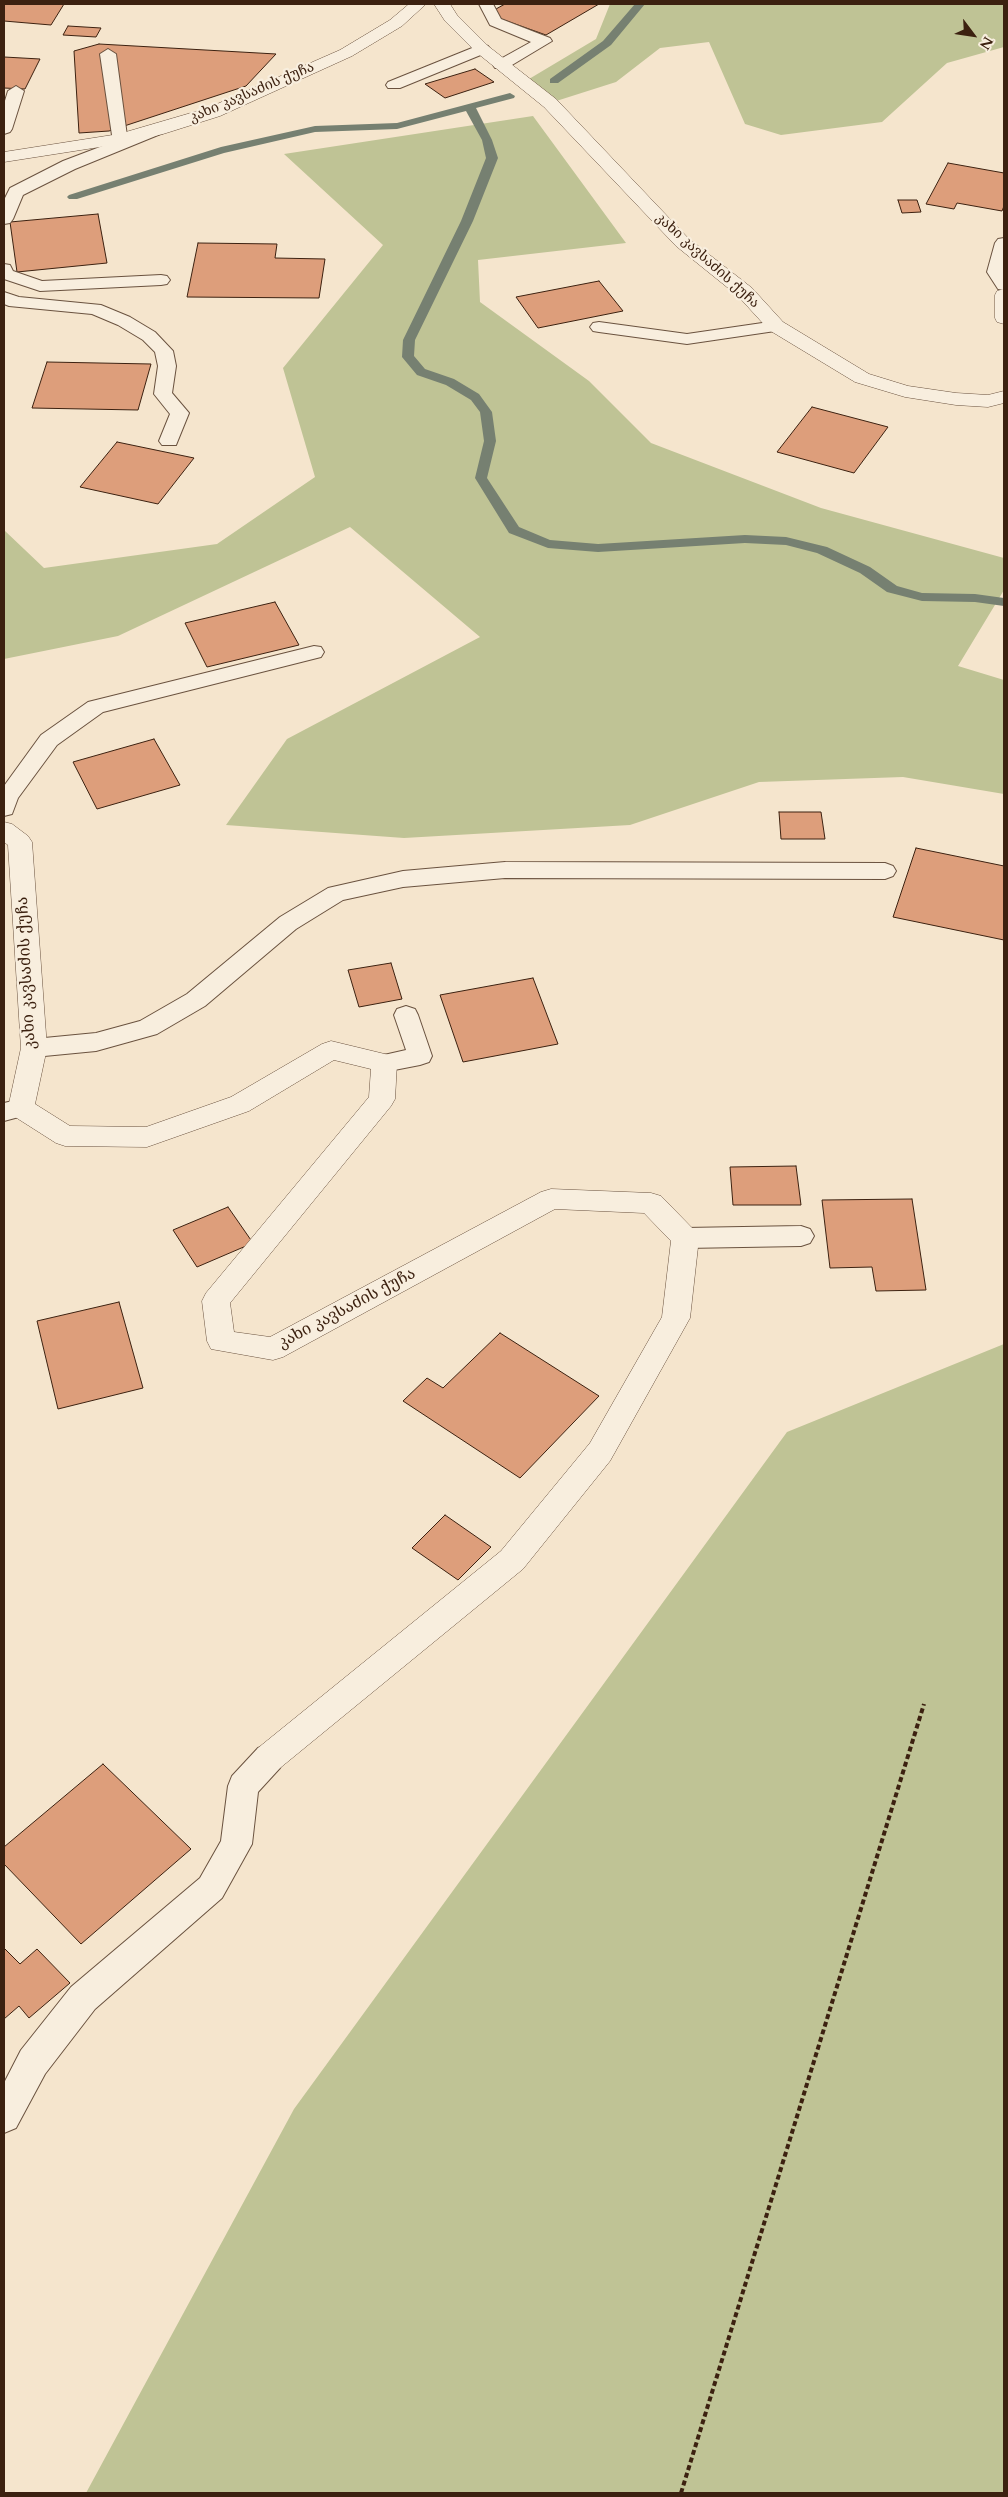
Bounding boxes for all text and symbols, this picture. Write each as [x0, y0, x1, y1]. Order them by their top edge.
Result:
north arrow [948, 10, 998, 60]
text: N [975, 33, 998, 53]
street label: კახი კავსაძის ქუჩა [187, 59, 317, 127]
street label: კახი კავსაძის ქუჩა [652, 210, 762, 312]
street label: კახი კავსაძის ქუჩა [13, 896, 41, 1050]
street label: კახი კავსაძის ქუჩა [275, 1265, 419, 1353]

